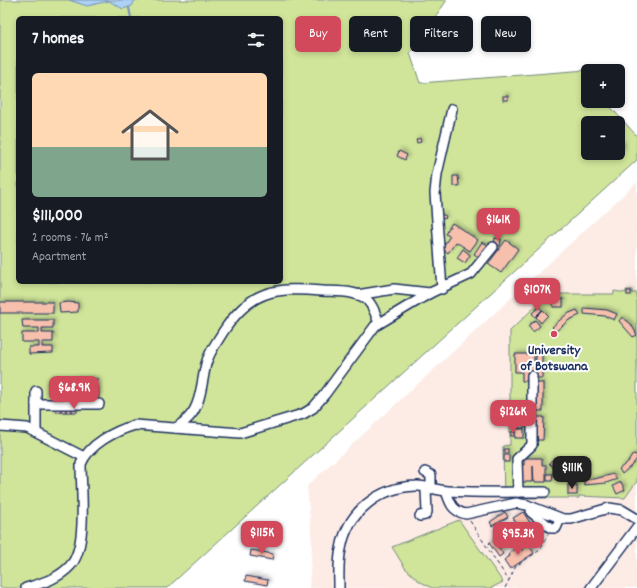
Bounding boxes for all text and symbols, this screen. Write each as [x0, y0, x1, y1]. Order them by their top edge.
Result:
chip: Buy [295, 16, 341, 52]
chip: Rent [349, 16, 402, 52]
chip: Filters [410, 16, 473, 52]
chip: New [481, 16, 531, 52]
text: 7 homes [32, 28, 84, 52]
icon: filters [245, 29, 267, 51]
map controls [581, 64, 625, 160]
button: + [581, 64, 625, 108]
icon: home [114, 99, 186, 171]
button: − [581, 116, 625, 160]
text: $111,000 [32, 205, 83, 229]
pin: $161K [470, 208, 526, 242]
text: $161K [486, 211, 510, 230]
text: 2 rooms · 76 m² [32, 229, 108, 248]
text: Apartment [32, 248, 86, 267]
pin: $107K [509, 278, 565, 312]
text: $107K [523, 281, 551, 300]
marker: University of Botswana [549, 329, 559, 339]
place label: University of Botswana [521, 341, 589, 377]
pin: $68.9K [41, 376, 107, 410]
text: $68.9K [58, 379, 90, 398]
pin: $126K [485, 400, 541, 434]
text: $126K [499, 403, 527, 422]
pin: $111K [544, 456, 600, 490]
text: $111K [561, 459, 583, 478]
pin: $115K [234, 521, 290, 555]
pin: $95.3K [485, 522, 551, 556]
text: $115K [250, 524, 274, 543]
text: $95.3K [502, 525, 534, 544]

